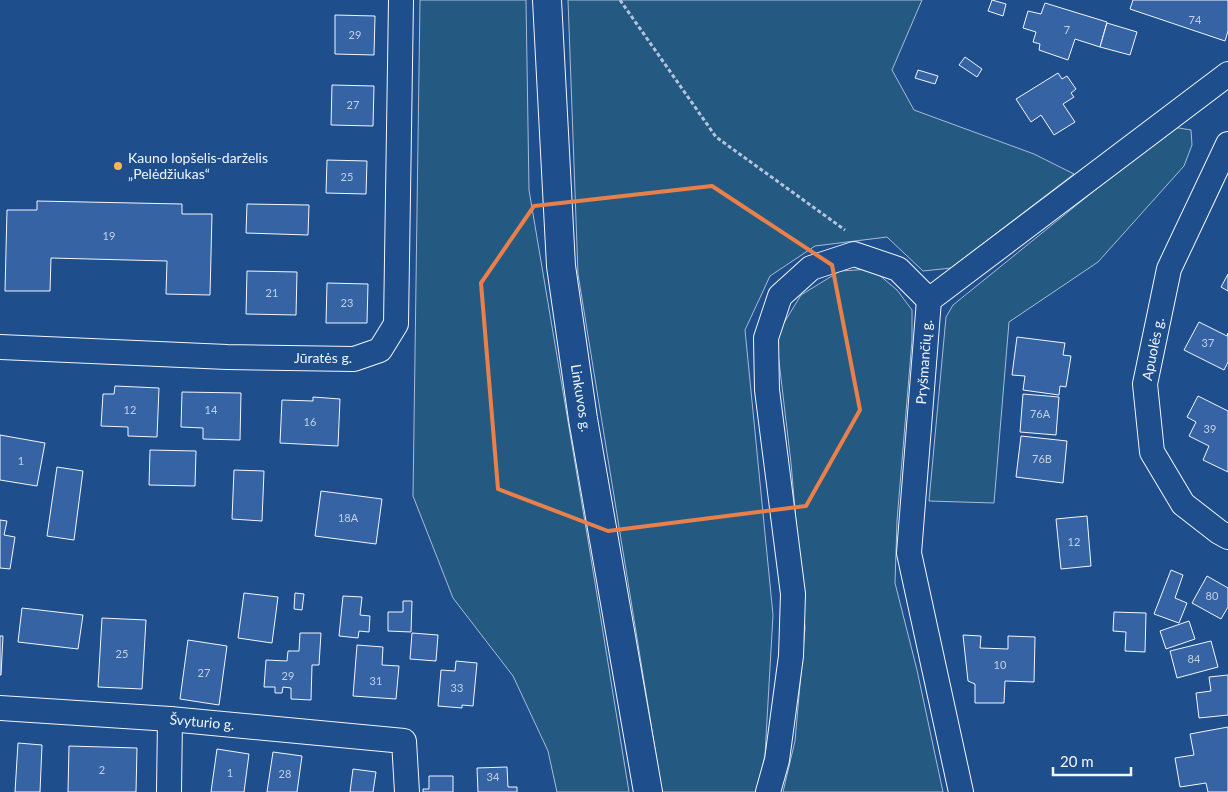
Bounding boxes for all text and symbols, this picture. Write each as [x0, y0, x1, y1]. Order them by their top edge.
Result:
house number: 74 [1189, 13, 1202, 26]
house number: 7 [1064, 23, 1070, 36]
house number: 29 [349, 28, 361, 41]
house number: 27 [347, 98, 359, 111]
place label: Kauno lopšelis-darželis „Pelėdžiukas“ [128, 149, 268, 182]
marker: Kauno lopšelis-darželis „Pelėdžiukas“ [112, 160, 124, 172]
house number: 25 [341, 170, 353, 183]
house number: 19 [103, 229, 115, 242]
house number: 21 [266, 286, 278, 299]
house number: 23 [341, 296, 353, 309]
street label: Apuolės g. [1138, 316, 1167, 382]
street label: Pryšmančių g. [912, 319, 935, 405]
house number: 37 [1202, 336, 1214, 349]
street label: Jūratės g. [294, 349, 352, 366]
street label: Linkuvos g. [568, 363, 595, 433]
house number: 12 [124, 403, 136, 416]
house number: 14 [205, 403, 218, 416]
house number: 76A [1030, 407, 1051, 420]
house number: 16 [304, 415, 316, 428]
house number: 39 [1204, 422, 1216, 435]
house number: 76B [1032, 452, 1052, 465]
house number: 1 [18, 454, 24, 467]
house number: 18A [338, 511, 359, 524]
house number: 12 [1068, 535, 1080, 548]
house number: 80 [1206, 589, 1219, 602]
house number: 25 [116, 647, 128, 660]
house number: 84 [1188, 652, 1201, 665]
house number: 10 [994, 658, 1007, 671]
house number: 27 [198, 666, 210, 679]
house number: 29 [282, 669, 294, 682]
house number: 31 [370, 674, 382, 687]
house number: 33 [451, 681, 463, 694]
street label: Švyturio g. [169, 710, 235, 733]
scale bar [1053, 744, 1130, 776]
text: 20 m [1060, 752, 1094, 770]
house number: 2 [99, 763, 105, 776]
house number: 1 [227, 766, 233, 779]
house number: 28 [279, 767, 291, 780]
house number: 34 [487, 770, 500, 783]

